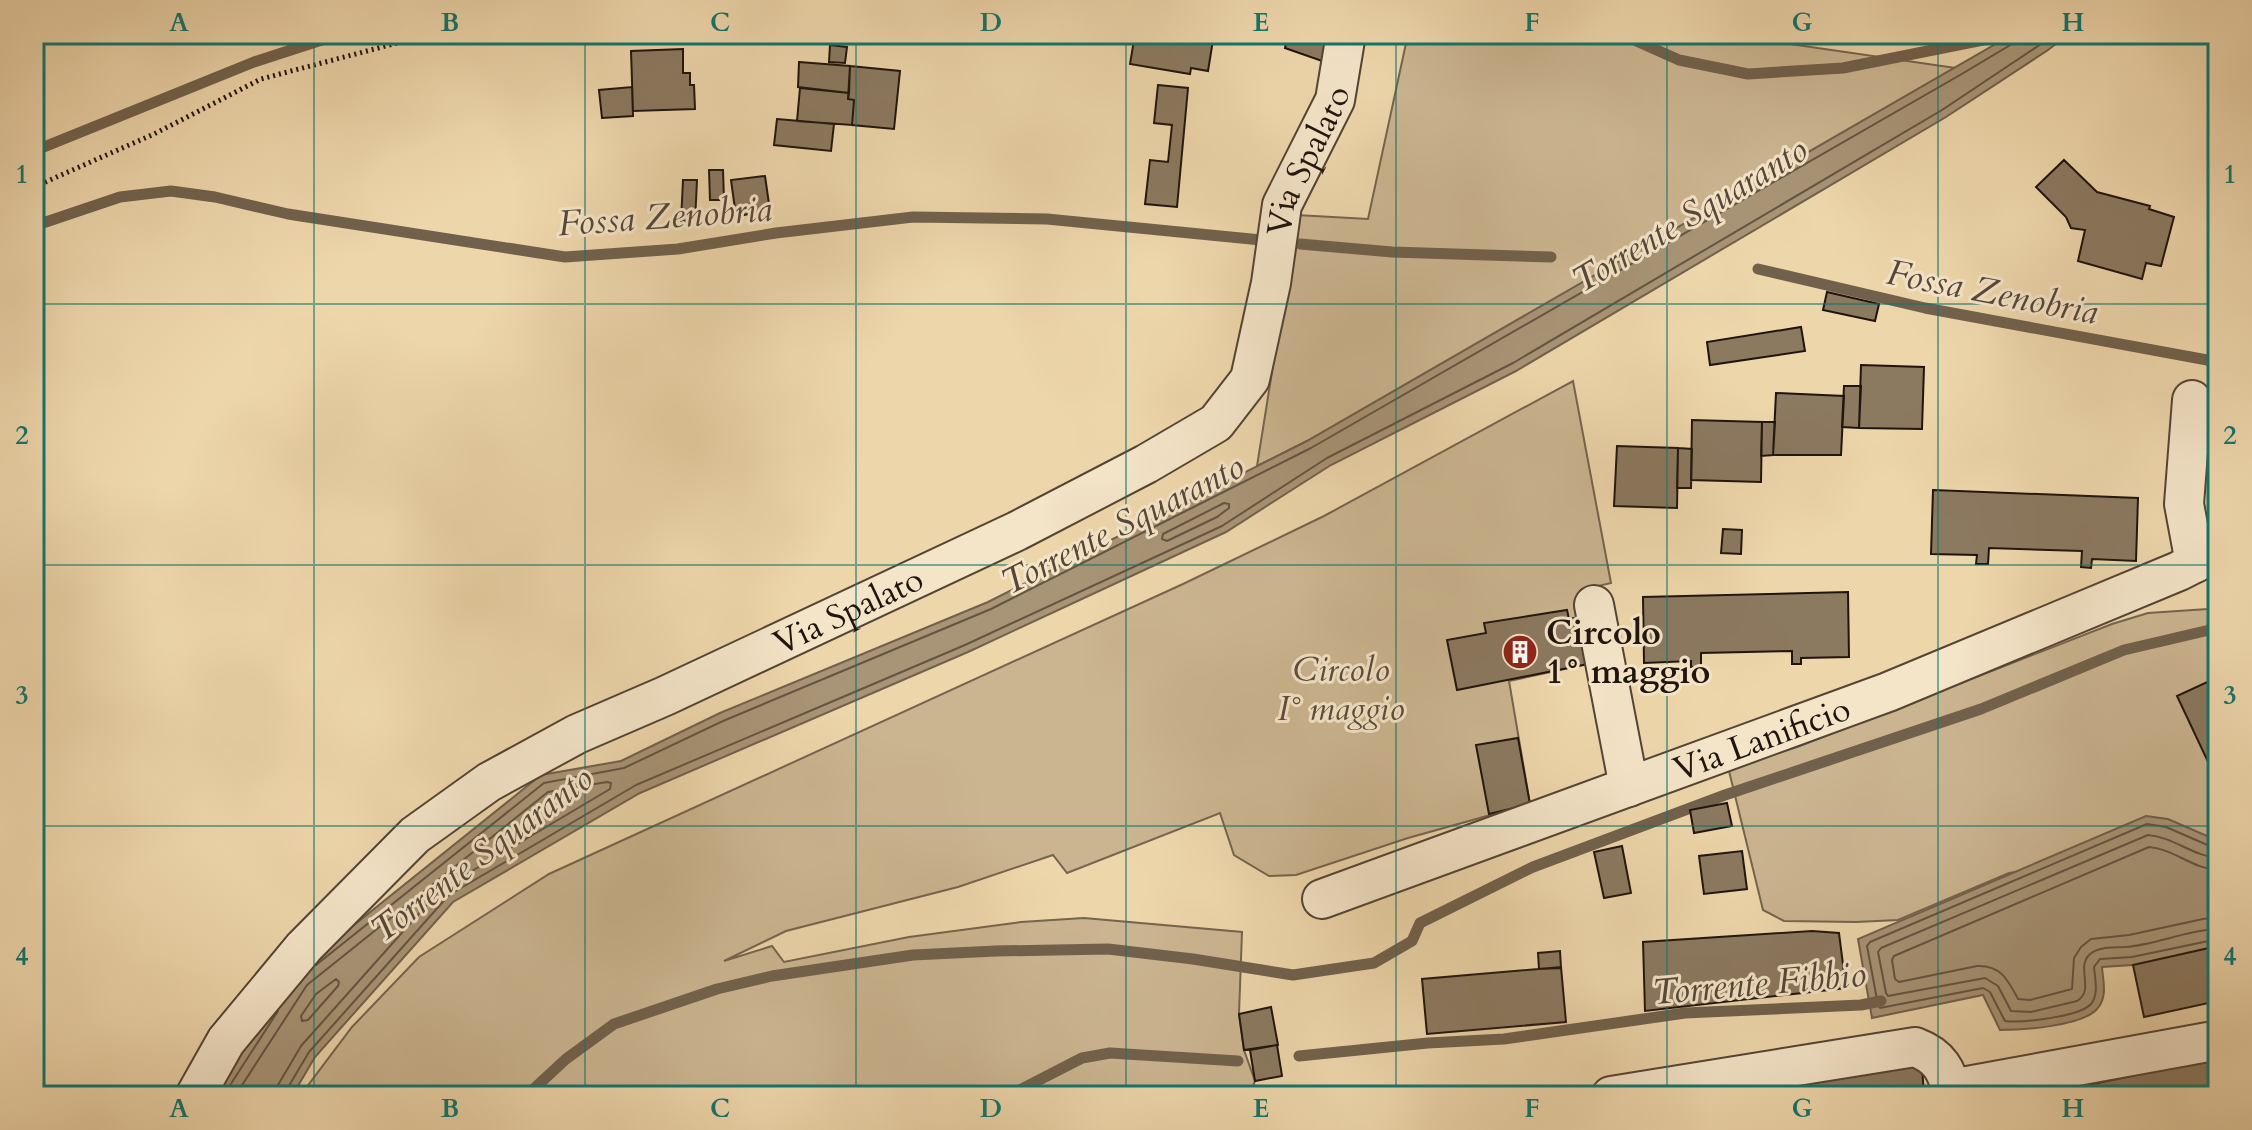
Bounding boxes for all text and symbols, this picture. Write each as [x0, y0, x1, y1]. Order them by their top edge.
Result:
text: A [169, 5, 189, 40]
text: B [441, 5, 459, 40]
text: C [710, 5, 730, 40]
text: D [980, 5, 1002, 40]
text: E [1253, 5, 1269, 40]
text: F [1524, 5, 1540, 40]
text: G [1791, 5, 1813, 40]
text: H [2062, 5, 2085, 40]
street label: Via Spalato [1256, 84, 1361, 238]
water label: Torrente Squaranto [1563, 125, 1817, 305]
text: 1 [15, 157, 29, 192]
text: 1 [2223, 157, 2237, 192]
water label: Fossa Zenobria [557, 185, 774, 248]
water label: Fossa Zenobria [1883, 248, 2103, 337]
text: 2 [15, 418, 29, 453]
text: 2 [2223, 418, 2237, 453]
water label: Torrente Squaranto [993, 442, 1253, 607]
street label: Via Spalato [766, 556, 931, 666]
place label: Circolo 1° maggio [1546, 610, 1710, 695]
building icon: Circolo 1° maggio [1501, 633, 1539, 671]
park label: Circolo I° maggio [1277, 647, 1405, 732]
text: 3 [15, 678, 29, 713]
text: 3 [2223, 678, 2237, 713]
street label: Via Lanificio [1667, 686, 1857, 793]
water label: Torrente Squaranto [361, 754, 603, 954]
text: 4 [15, 939, 29, 974]
text: 4 [2223, 939, 2237, 974]
water label: Torrente Fibbio [1650, 950, 1868, 1017]
text: A [169, 1091, 189, 1126]
text: B [441, 1091, 459, 1126]
text: C [710, 1091, 730, 1126]
text: D [980, 1091, 1002, 1126]
text: E [1253, 1091, 1269, 1126]
text: F [1524, 1091, 1540, 1126]
text: G [1791, 1091, 1813, 1126]
text: H [2062, 1091, 2085, 1126]

